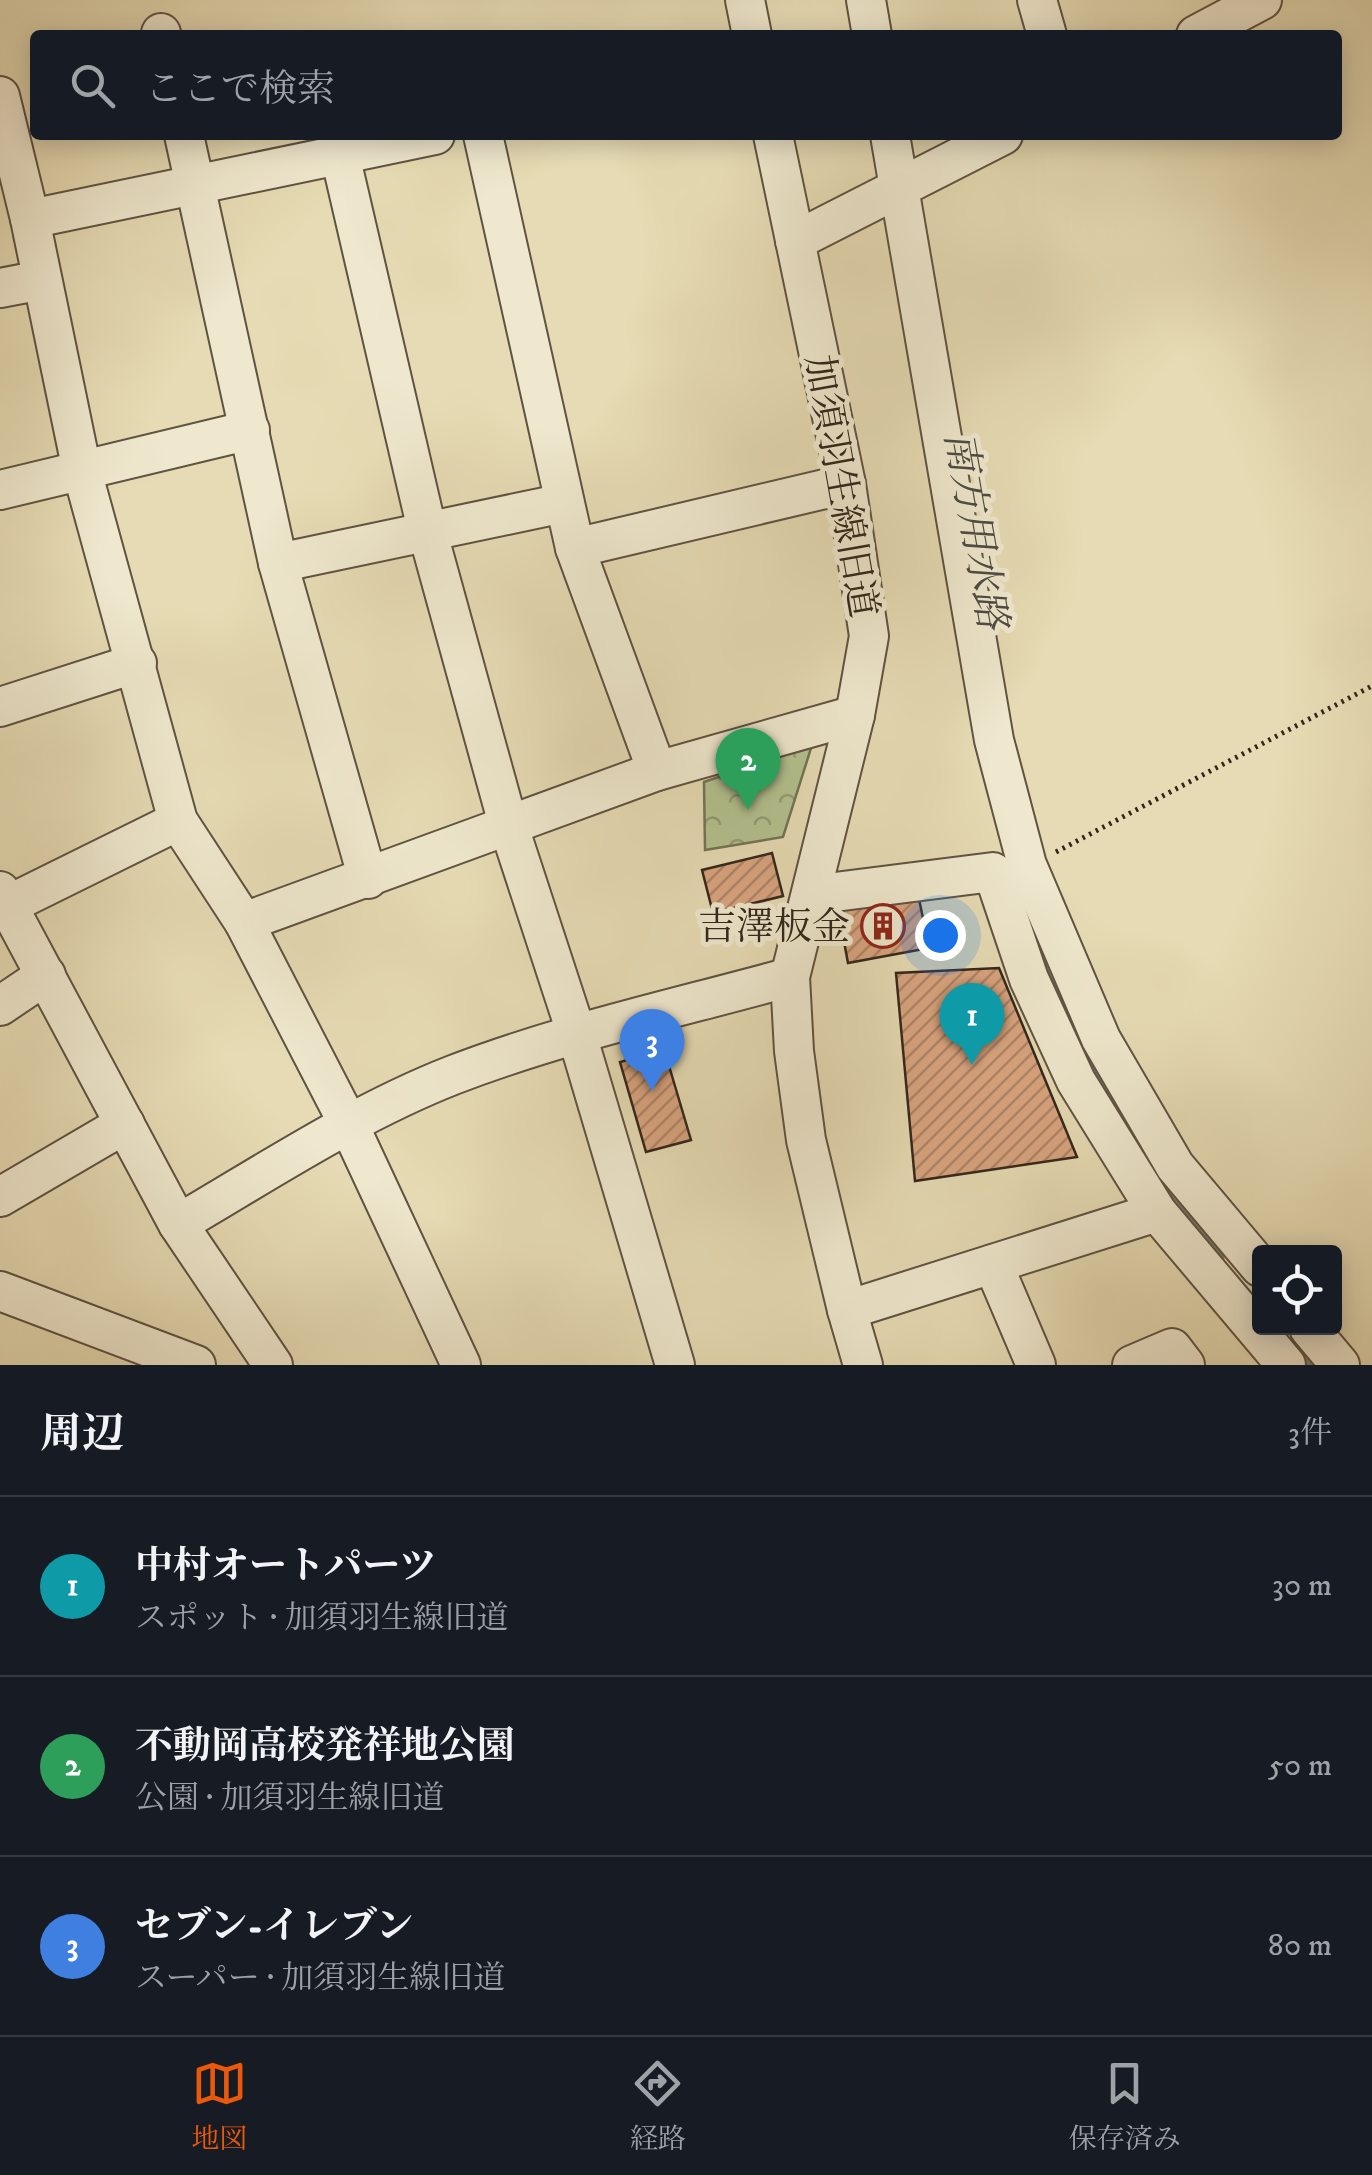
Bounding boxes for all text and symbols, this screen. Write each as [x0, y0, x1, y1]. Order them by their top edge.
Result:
search box [30, 30, 1342, 140]
icon: search [65, 58, 120, 113]
text: ここで検索 [145, 66, 335, 114]
street label: 加須羽生線旧道 [793, 351, 887, 622]
water label: 南方用水路 [932, 428, 1017, 636]
pin: 2 [716, 728, 780, 810]
building icon: 吉澤板金 [860, 903, 906, 949]
place label: 吉澤板金 [698, 904, 850, 952]
your location [915, 910, 966, 961]
pin: 1 [940, 982, 1004, 1065]
pin: 3 [620, 1008, 684, 1091]
map controls [1252, 1245, 1342, 1335]
button: locate [1252, 1245, 1342, 1335]
text: 周辺 [40, 1409, 124, 1461]
text: 3件 [1288, 1414, 1332, 1454]
text: 中村オートパーツ [135, 1543, 437, 1591]
text: 1 [67, 1566, 78, 1606]
text: 30 m [1272, 1566, 1332, 1606]
text: スポット · 加須羽生線旧道 [135, 1599, 508, 1639]
text: 不動岡高校発祥地公園 [135, 1723, 515, 1771]
text: 2 [65, 1746, 80, 1786]
text: 50 m [1268, 1746, 1332, 1786]
text: 公園 · 加須羽生線旧道 [135, 1779, 444, 1819]
text: セブン-イレブン [135, 1903, 413, 1951]
text: 3 [67, 1926, 78, 1966]
text: 80 m [1268, 1926, 1332, 1966]
text: スーパー · 加須羽生線旧道 [135, 1959, 505, 1999]
tab: 地図 [191, 2056, 247, 2157]
tab: 経路 [630, 2056, 686, 2157]
tab: 保存済み [1069, 2056, 1181, 2157]

